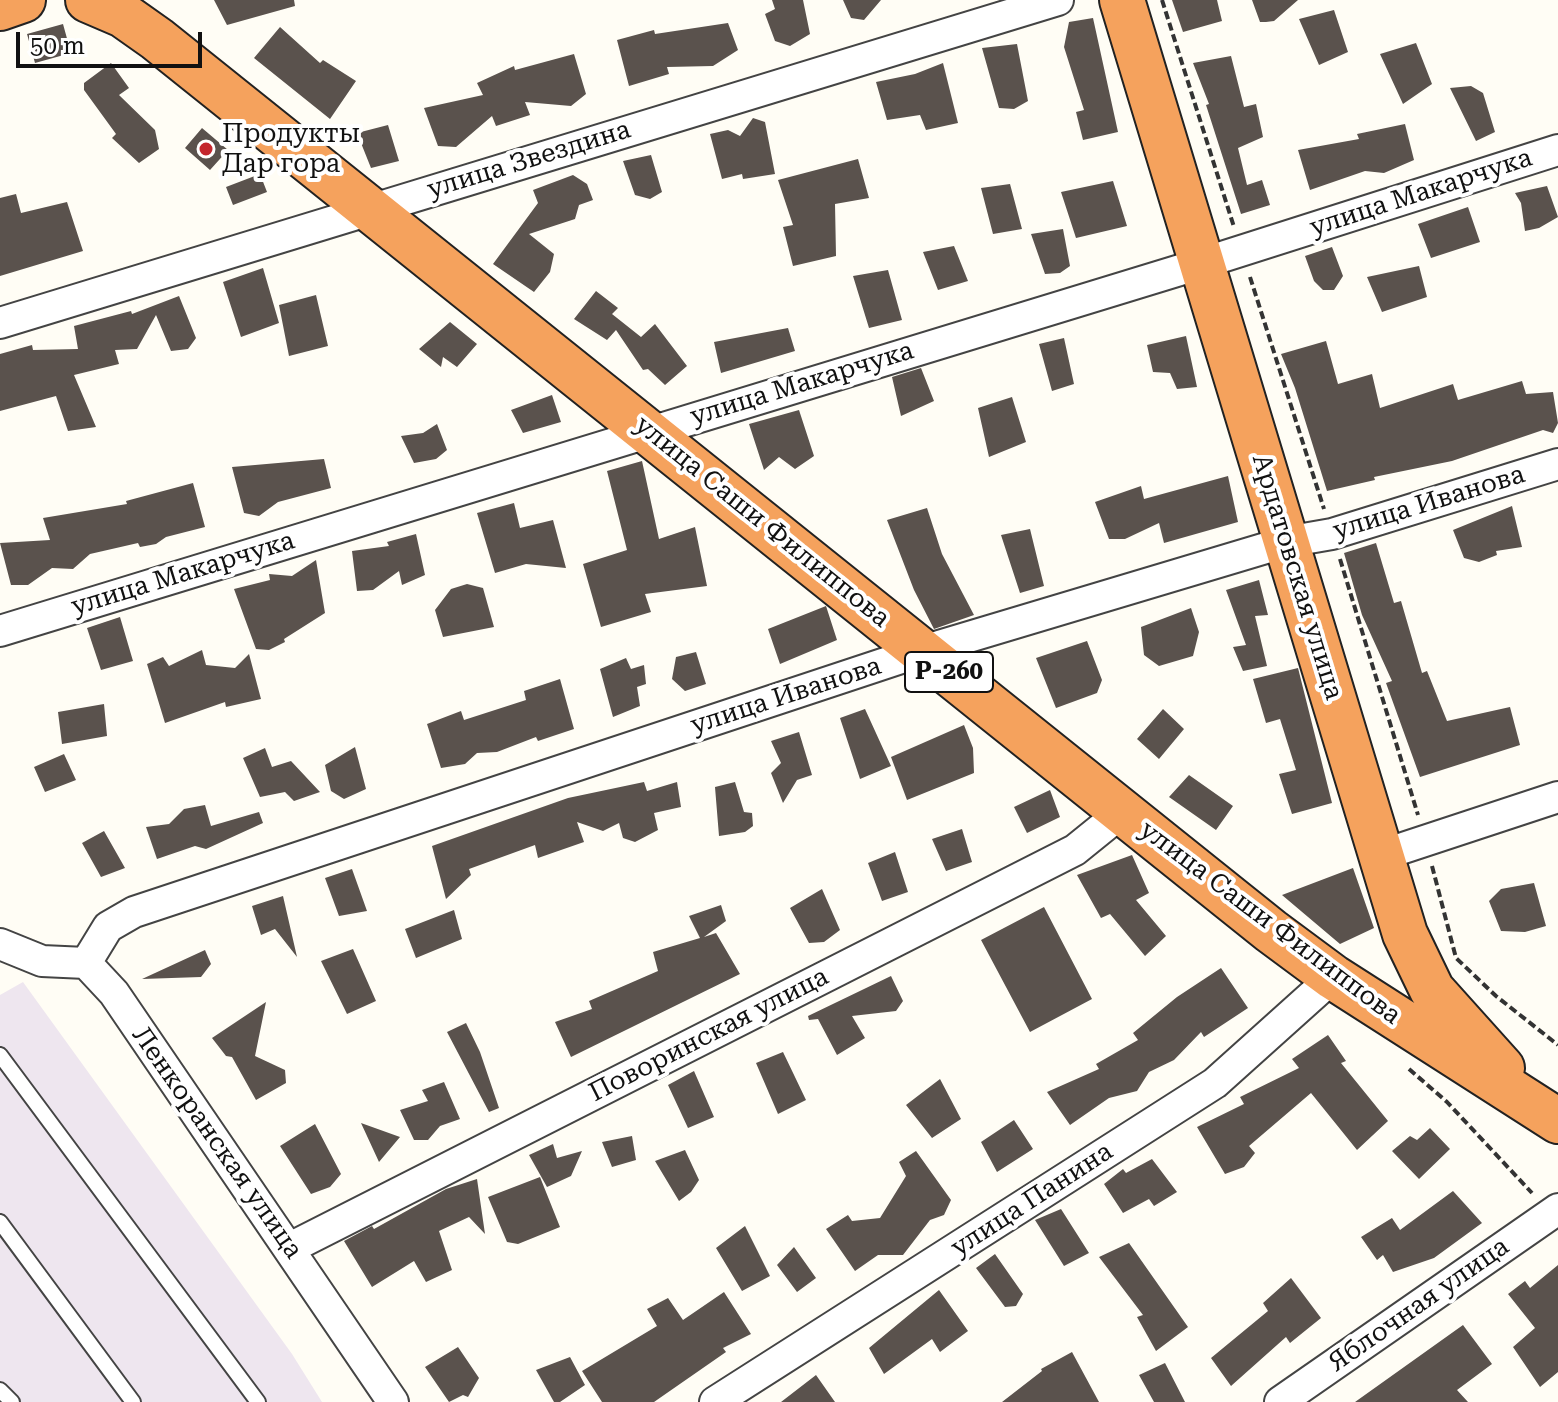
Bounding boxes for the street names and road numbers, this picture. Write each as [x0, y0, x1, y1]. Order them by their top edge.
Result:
street label: улица Звездина [424, 114, 634, 206]
street label: улица Макарчука [1306, 142, 1536, 244]
street label: улица Макарчука [687, 335, 917, 433]
street label: улица Саши Филиппова [628, 410, 896, 634]
street label: Ардатовская улица [1245, 450, 1349, 704]
street label: улица Иванова [1330, 459, 1528, 547]
street label: улица Макарчука [68, 525, 298, 623]
street label: улица Иванова [687, 650, 885, 742]
road number: Р-260 [905, 652, 993, 692]
street label: улица Саши Филиппова [1133, 815, 1407, 1031]
street label: Поворинская улица [584, 961, 834, 1109]
street label: Ленкоранская улица [125, 1021, 309, 1265]
street label: улица Панина [945, 1136, 1119, 1264]
street label: Яблочная улица [1323, 1231, 1515, 1379]

